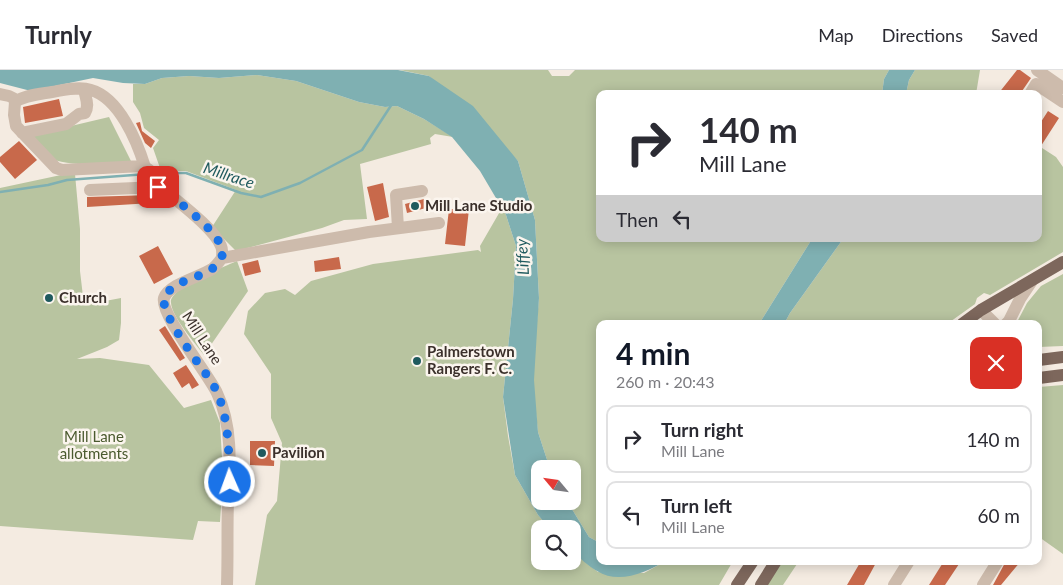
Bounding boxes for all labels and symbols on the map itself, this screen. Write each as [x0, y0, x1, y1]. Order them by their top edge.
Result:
water label: Millrace [201, 157, 257, 192]
pin [137, 166, 179, 208]
place label: Mill Lane Studio [425, 196, 533, 214]
marker: Mill Lane Studio [409, 200, 421, 212]
water label: Liffey [511, 238, 532, 276]
place label: Church [59, 288, 107, 306]
marker: Church [43, 292, 55, 304]
street label: Mill Lane [179, 307, 227, 367]
place label: Palmerstown Rangers F. C. [427, 342, 515, 377]
marker: Palmerstown Rangers F. C. [411, 355, 423, 367]
park label: Mill Lane allotments [60, 427, 128, 462]
place label: Pavilion [272, 443, 325, 461]
marker: Pavilion [256, 447, 268, 459]
position arrow [203, 455, 255, 507]
north arrow [531, 460, 581, 510]

